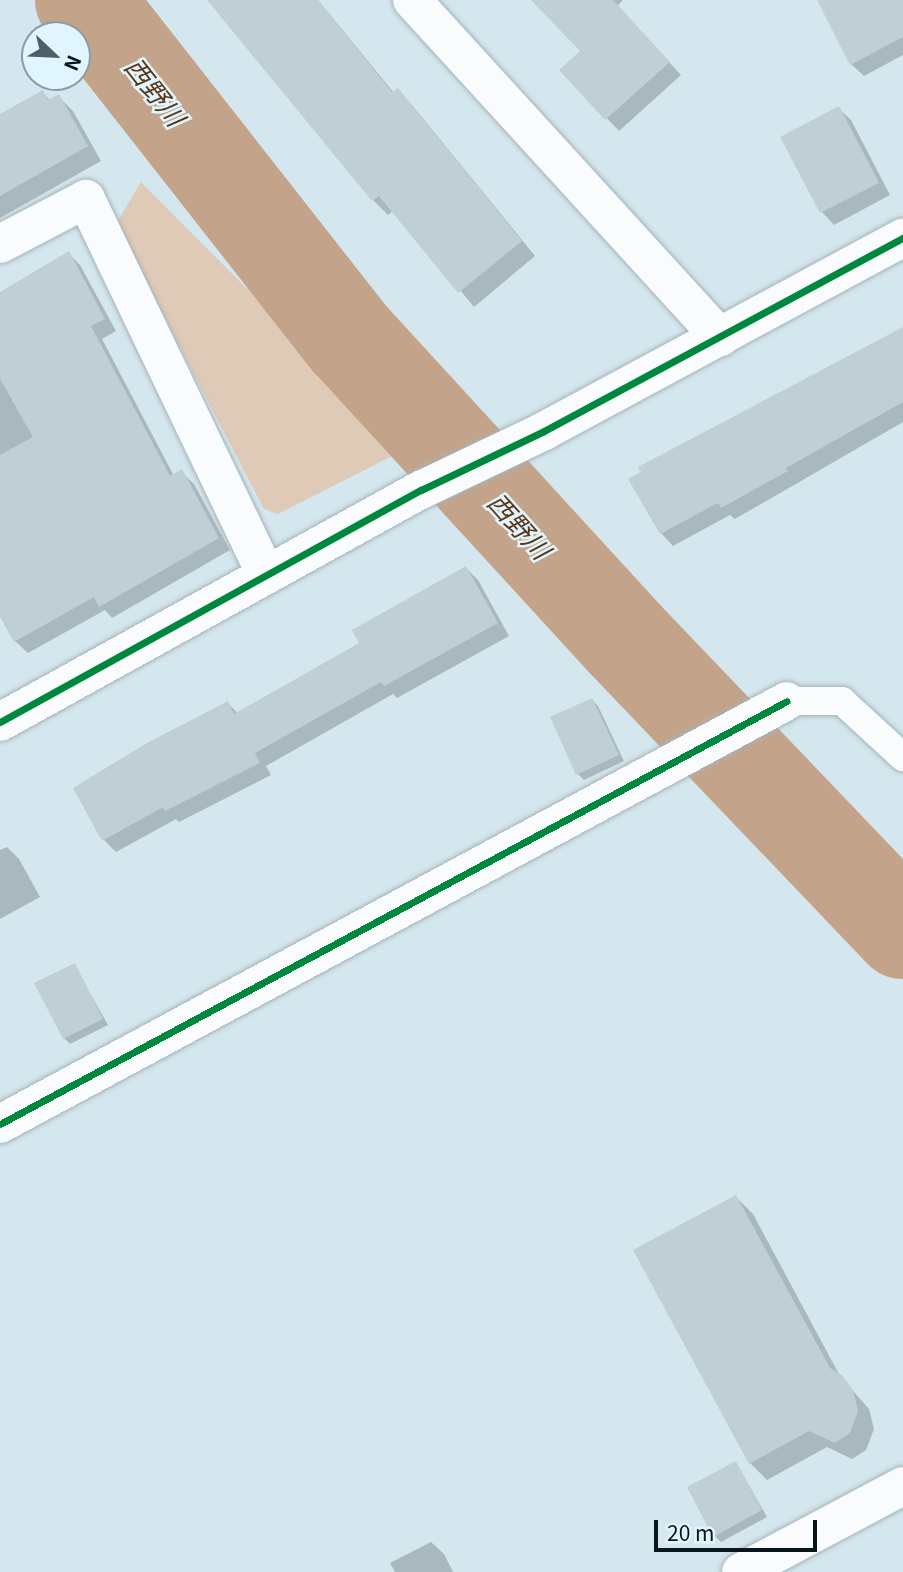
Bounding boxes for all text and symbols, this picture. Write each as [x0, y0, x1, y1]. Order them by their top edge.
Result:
north arrow [21, 21, 91, 91]
water label: 西野川 [120, 51, 192, 131]
text: N [59, 52, 89, 75]
water label: 西野川 [482, 486, 558, 564]
scale bar [658, 1506, 821, 1550]
text: 20 m [667, 1517, 714, 1547]

